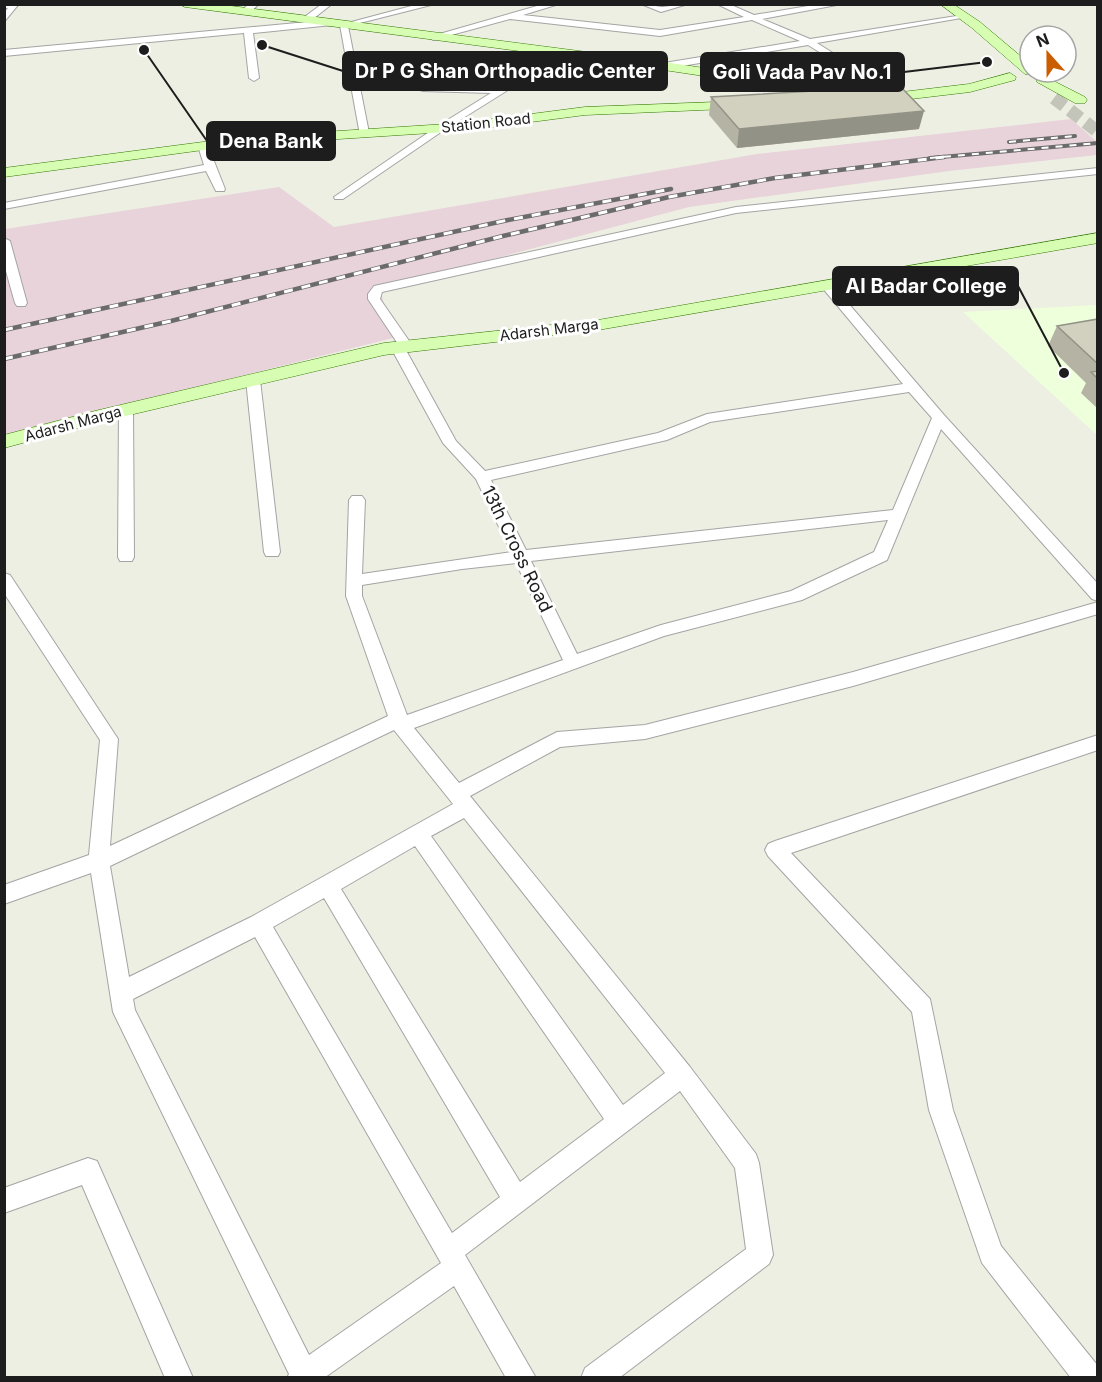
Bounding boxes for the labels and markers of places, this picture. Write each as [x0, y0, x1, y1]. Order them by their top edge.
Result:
callout: Dr P G Shan Orthopadic Center [343, 52, 667, 90]
callout: Goli Vada Pav No.1 [701, 53, 904, 91]
callout: Dena Bank [207, 122, 335, 160]
callout: Al Badar College [833, 267, 1018, 305]

